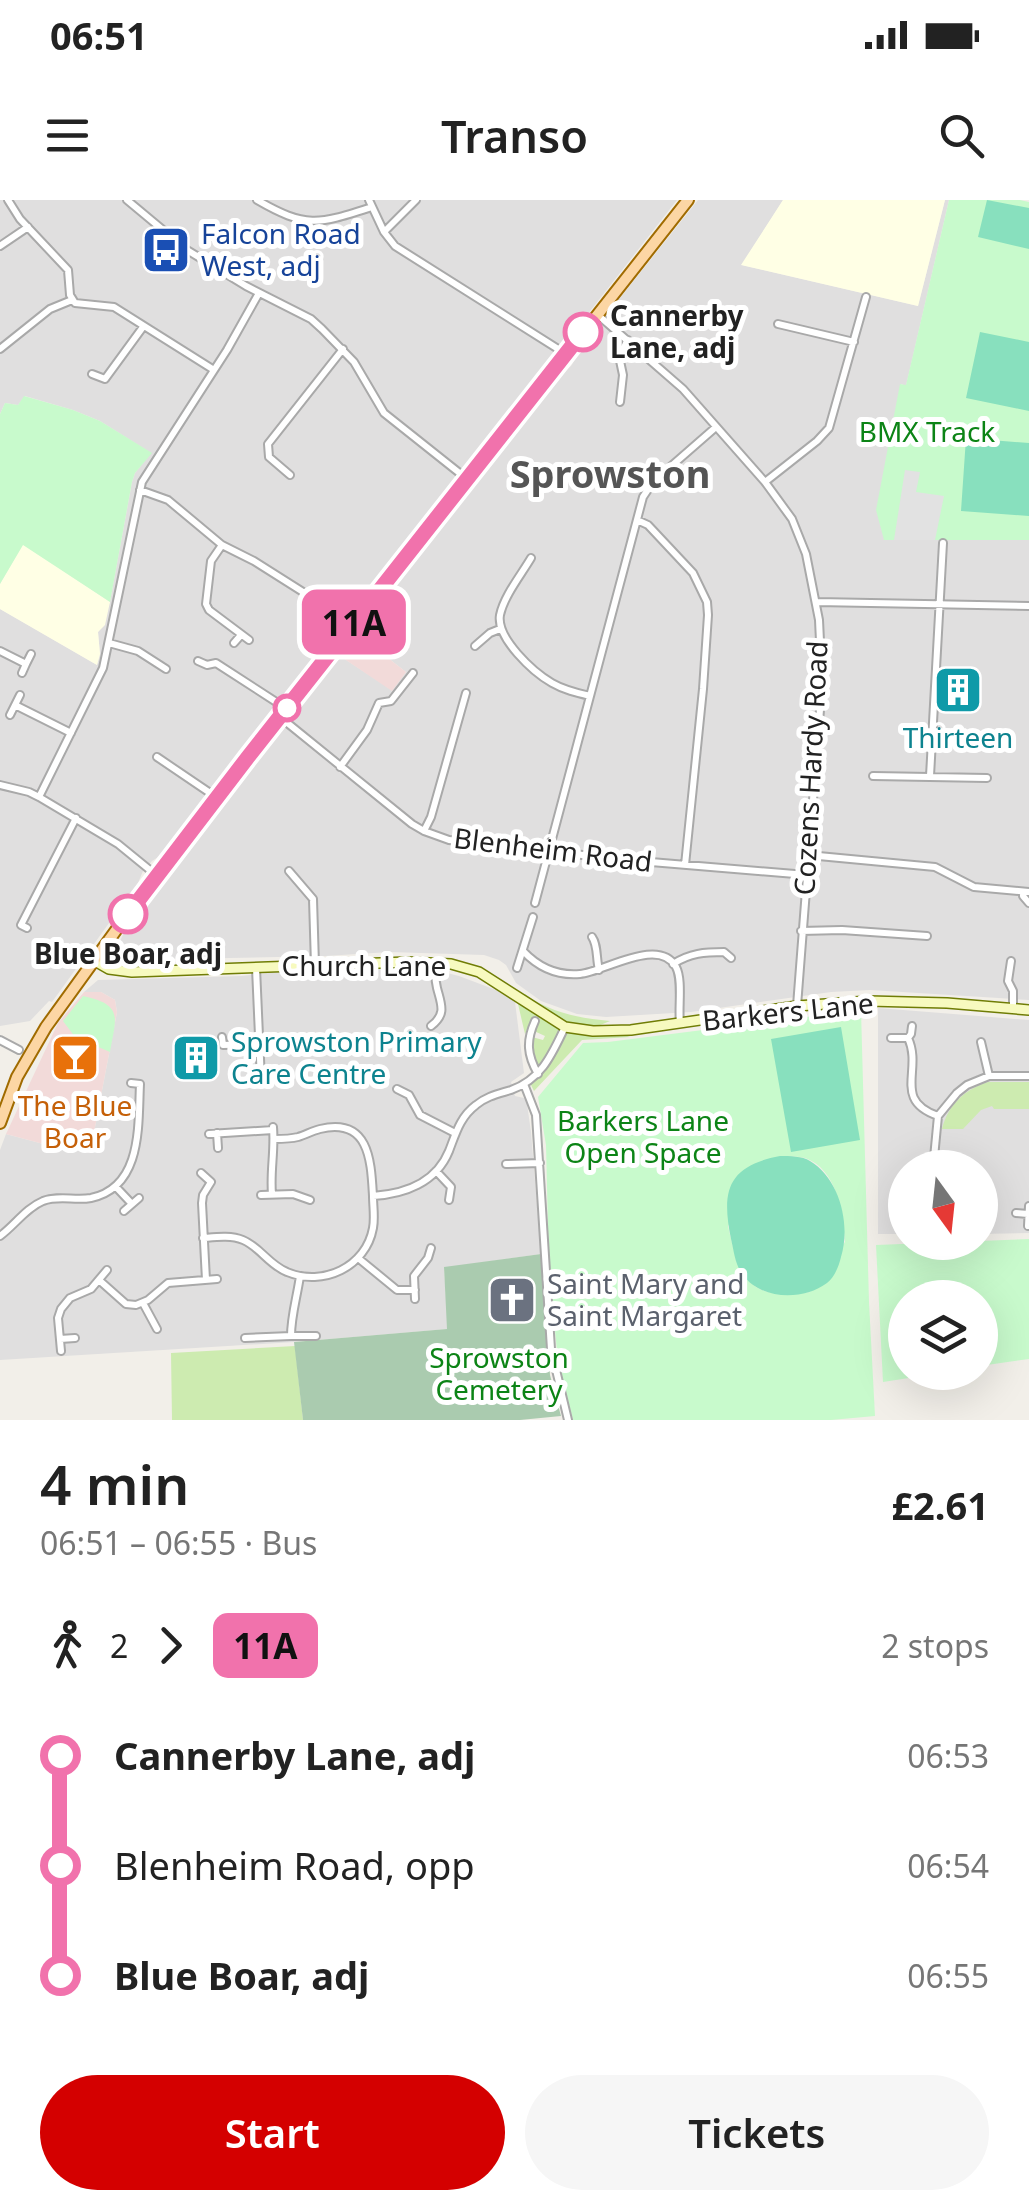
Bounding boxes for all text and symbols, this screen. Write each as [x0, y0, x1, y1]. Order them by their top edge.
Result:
text: 06:51 [50, 9, 148, 61]
text: Transo [441, 105, 588, 166]
icon: menu [40, 108, 95, 163]
icon: search [934, 108, 989, 163]
place label: Falcon Road West, adj [201, 214, 361, 284]
bus stop icon: Falcon Road West, adj [140, 224, 192, 276]
place label: Cannerby Lane, adj [610, 296, 744, 366]
marker: Cannerby Lane, adj [564, 313, 602, 351]
park label: BMX Track [859, 412, 995, 450]
district label: Sprowston [510, 447, 710, 499]
line badge: 11A [296, 590, 412, 654]
text: 11A [322, 599, 386, 646]
street label: Cozens Hardy Road [784, 640, 836, 896]
building icon: Thirteen [932, 664, 984, 716]
unlabelled marker [274, 695, 300, 721]
place label: Thirteen [903, 718, 1013, 756]
street label: Blenheim Road [452, 818, 654, 880]
marker: Blue Boar, adj [109, 895, 147, 933]
place label: Blue Boar, adj [34, 934, 222, 972]
street label: Church Lane [282, 946, 446, 984]
street label: Barkers Lane [700, 983, 875, 1039]
place label: Sprowston Primary Care Centre [231, 1022, 482, 1092]
bar icon: The Blue Boar [49, 1032, 101, 1084]
building icon: Sprowston Primary Care Centre [170, 1032, 222, 1084]
place label: The Blue Boar [18, 1086, 132, 1156]
park label: Barkers Lane Open Space [557, 1101, 729, 1171]
north arrow [888, 1150, 998, 1260]
map controls [888, 1150, 998, 1390]
place label: Saint Mary and Saint Margaret [547, 1264, 744, 1334]
church icon: Saint Mary and Saint Margaret [486, 1274, 538, 1326]
button: layers [888, 1280, 998, 1390]
park label: Sprowston Cemetery [429, 1338, 569, 1408]
text: 4 min [40, 1446, 189, 1521]
text: £2.61 [891, 1479, 989, 1531]
text: 06:51 – 06:55 · Bus [40, 1521, 317, 1564]
icon: walk [40, 1618, 95, 1673]
icon: forward [143, 1618, 198, 1673]
text: 11A [233, 1622, 298, 1669]
text: 2 [110, 1624, 128, 1667]
text: 2 stops [881, 1624, 989, 1667]
text: Cannerby Lane, adj [114, 1729, 475, 1781]
text: 06:53 [907, 1734, 989, 1777]
text: Blenheim Road, opp [114, 1839, 475, 1891]
text: 06:54 [907, 1844, 989, 1887]
text: Blue Boar, adj [114, 1949, 369, 2001]
text: 06:55 [907, 1954, 989, 1997]
button: Start [40, 2075, 505, 2190]
button: Tickets [525, 2075, 989, 2190]

